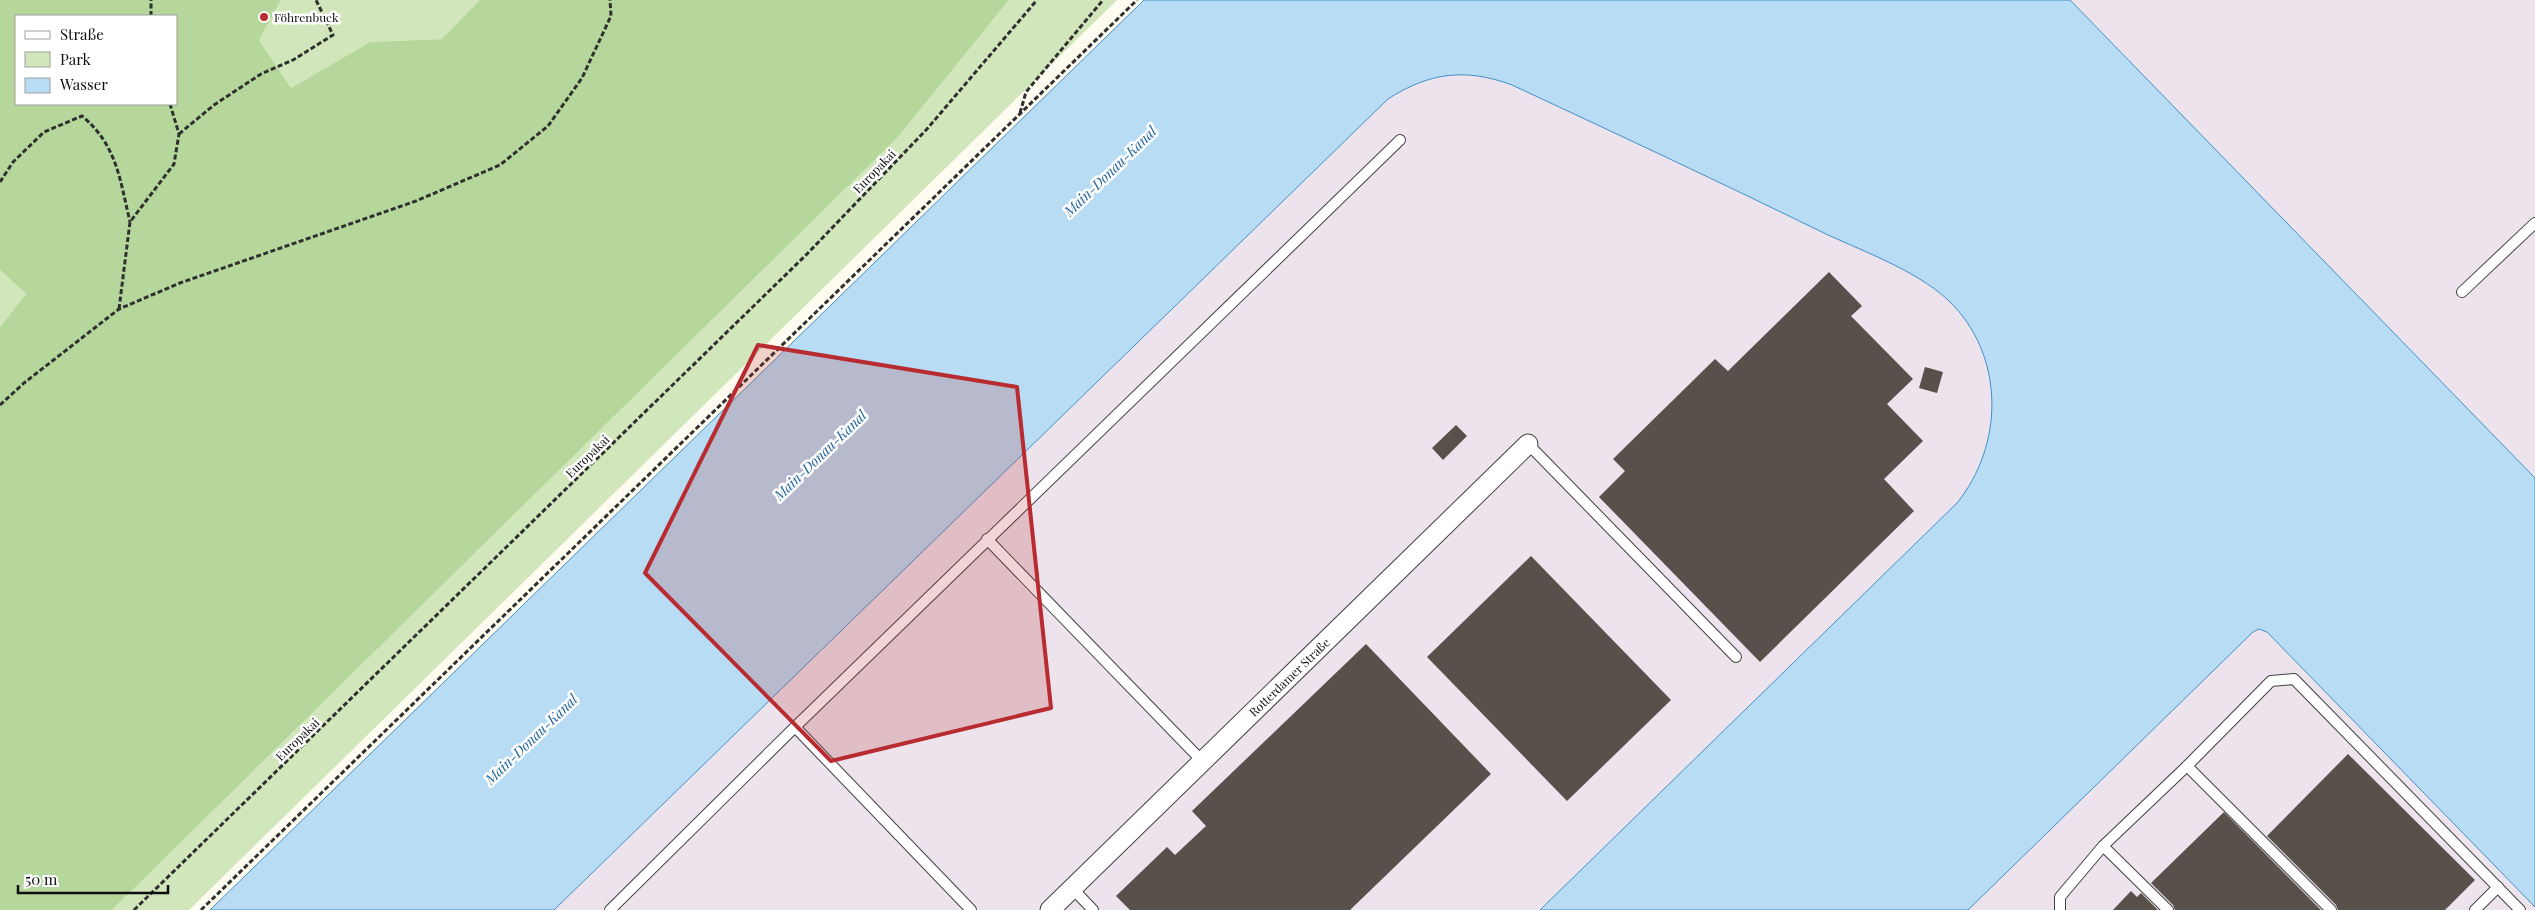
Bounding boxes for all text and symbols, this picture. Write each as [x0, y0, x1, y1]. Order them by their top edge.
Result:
place label: Föhrenbuck [274, 9, 339, 25]
marker: Föhrenbuck [258, 11, 270, 23]
legend [15, 15, 178, 105]
text: Straße [60, 24, 104, 44]
text: Park [60, 49, 92, 69]
text: Wasser [59, 74, 108, 94]
water label: Main-Donau-Kanal [1059, 121, 1161, 221]
street label: Europakai [849, 145, 899, 196]
water label: Main-Donau-Kanal [769, 405, 871, 505]
street label: Europakai [562, 431, 613, 481]
street label: Rotterdamer Straße [1245, 634, 1333, 720]
water label: Main-Donau-Kanal [480, 689, 582, 789]
street label: Europakai [272, 714, 323, 764]
scale bar [18, 862, 168, 894]
text: 50 m [25, 869, 58, 889]

